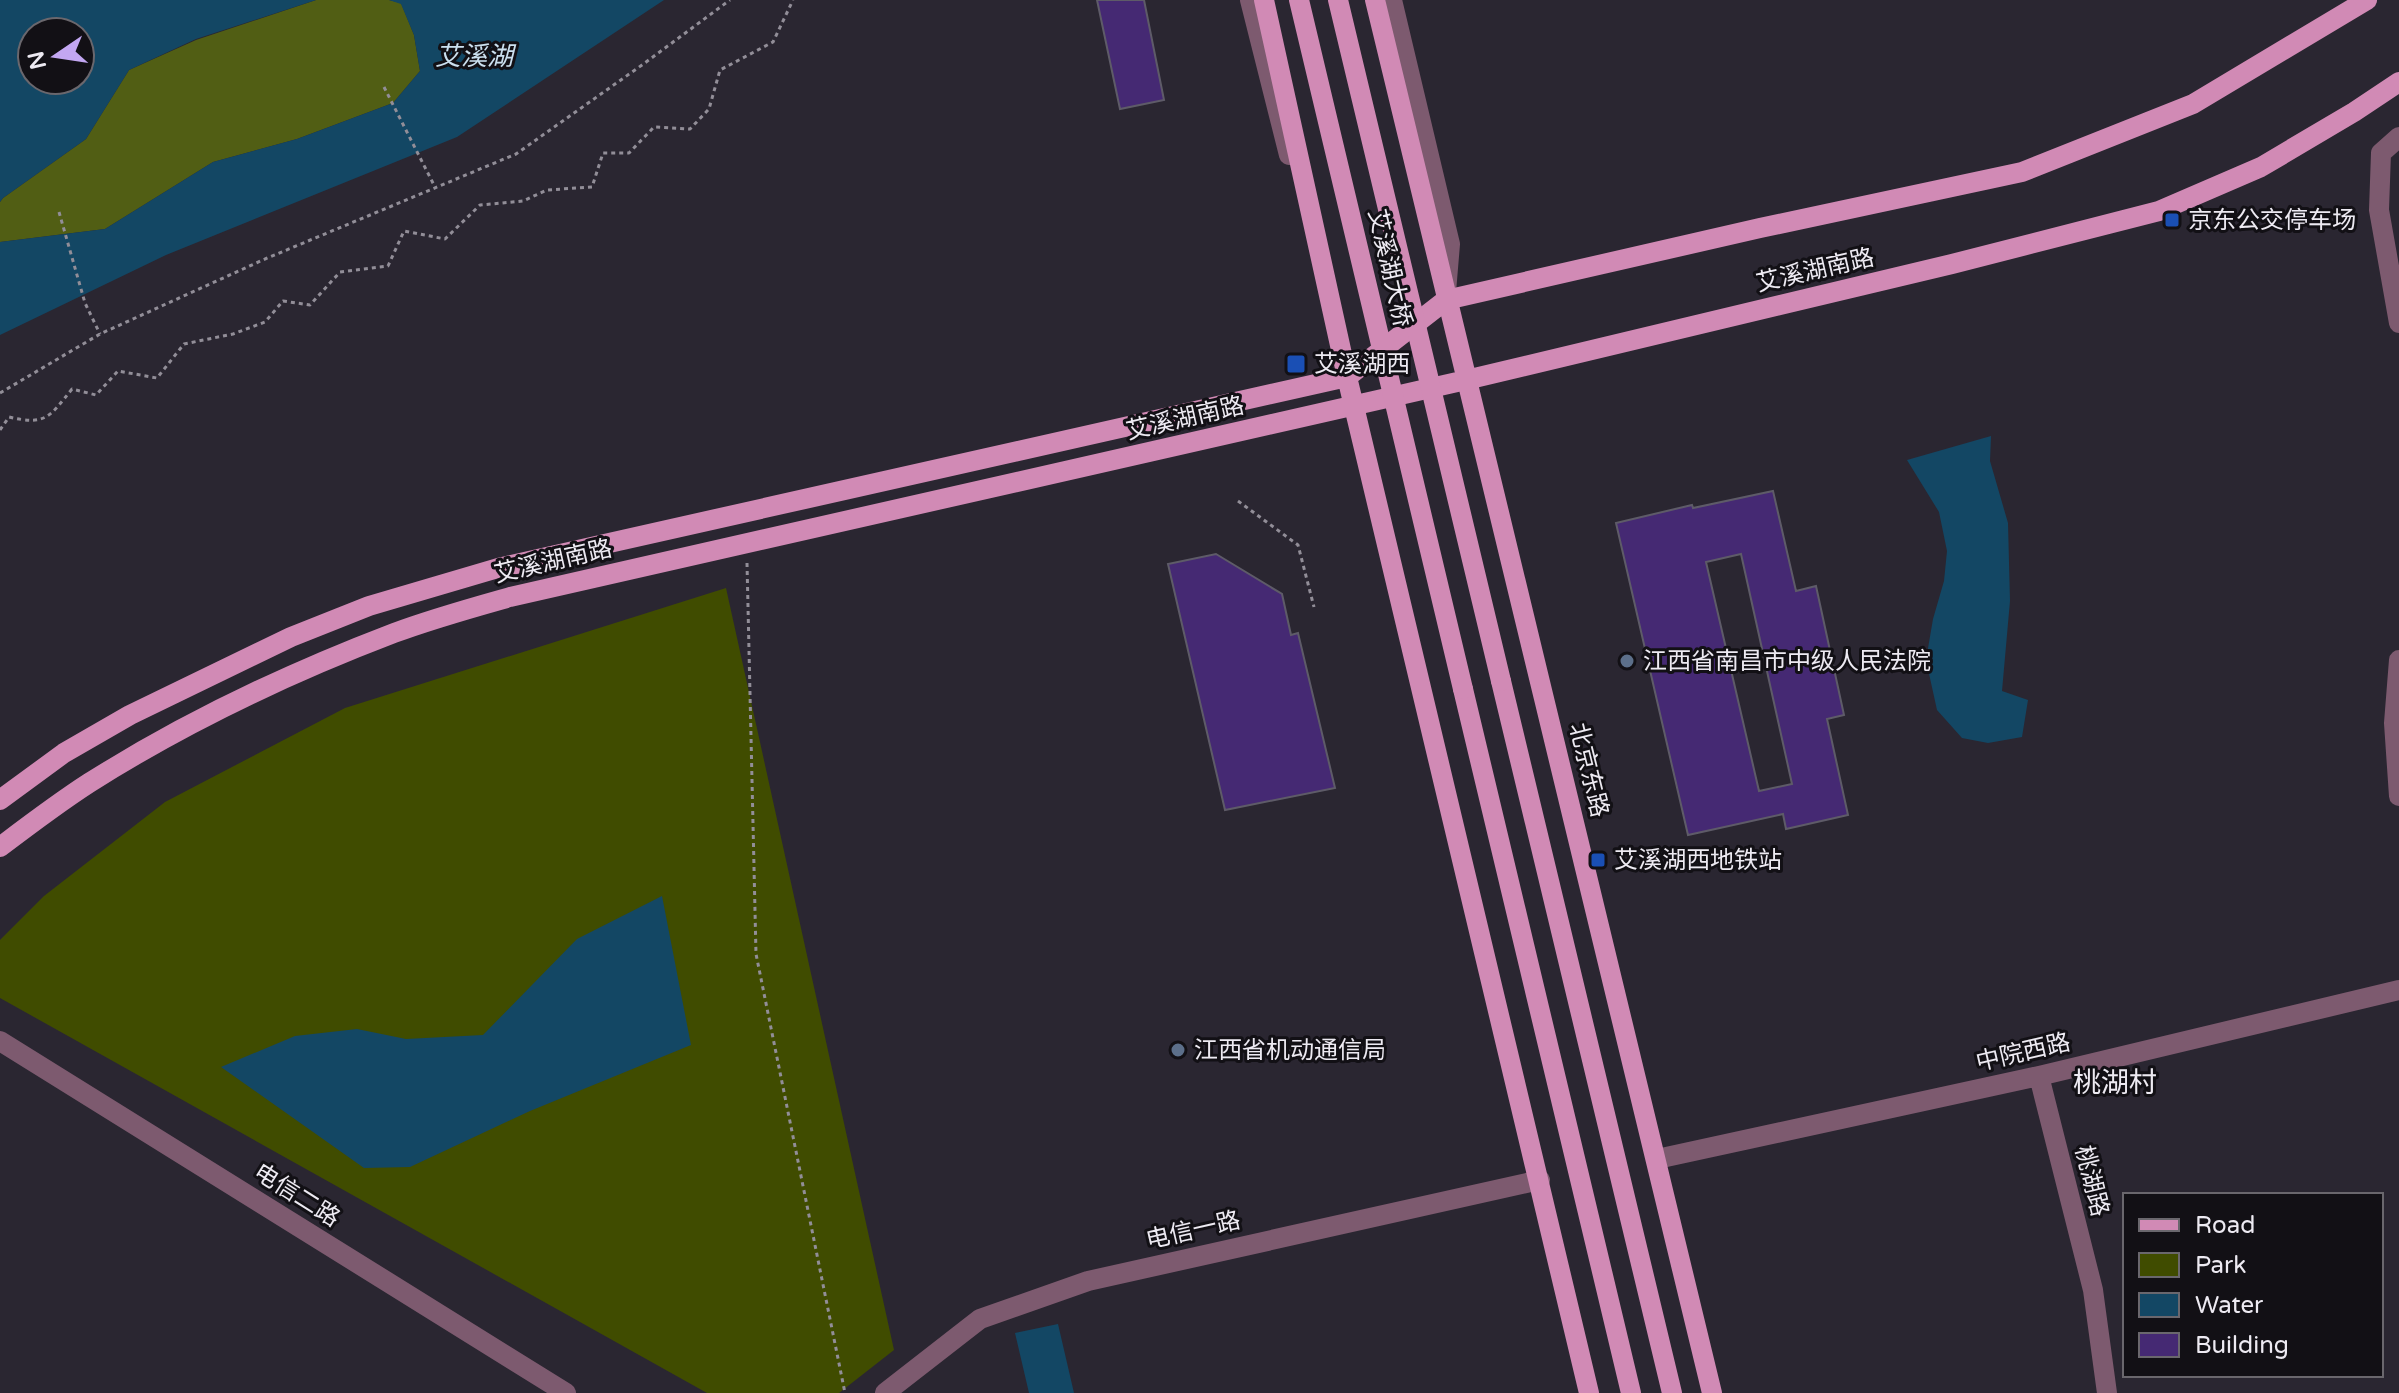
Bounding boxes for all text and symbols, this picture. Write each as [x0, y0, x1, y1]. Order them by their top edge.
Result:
north arrow [16, 16, 96, 96]
water label: 艾溪湖 [435, 41, 517, 72]
text: N [23, 49, 52, 72]
street label: 艾溪湖大桥 [1362, 206, 1417, 330]
place label: 京东公交停车场 [2188, 206, 2356, 235]
marker: 京东公交停车场 [2163, 211, 2181, 229]
street label: 艾溪湖南路 [1753, 243, 1877, 298]
place label: 艾溪湖西 [1314, 350, 1410, 379]
marker: 艾溪湖西 [1285, 353, 1307, 375]
street label: 艾溪湖南路 [1123, 391, 1247, 446]
street label: 艾溪湖南路 [491, 534, 615, 589]
place label: 江西省南昌市中级人民法院 [1643, 647, 1931, 676]
marker: 江西省南昌市中级人民法院 [1618, 652, 1636, 670]
street label: 北京东路 [1563, 720, 1614, 820]
place label: 艾溪湖西地铁站 [1614, 846, 1782, 875]
marker: 艾溪湖西地铁站 [1589, 851, 1607, 869]
street label: 中院西路 [1973, 1028, 2073, 1077]
place label: 江西省机动通信局 [1194, 1036, 1386, 1065]
marker: 江西省机动通信局 [1169, 1041, 1187, 1059]
district label: 桃湖村 [2073, 1066, 2157, 1100]
street label: 桃湖路 [2069, 1143, 2114, 1220]
street label: 电信二路 [248, 1158, 345, 1233]
legend [2123, 1193, 2383, 1377]
street label: 电信一路 [1143, 1206, 1243, 1255]
text: Road [2195, 1211, 2255, 1240]
text: Park [2195, 1251, 2246, 1280]
text: Water [2195, 1291, 2264, 1320]
text: Building [2195, 1331, 2289, 1360]

